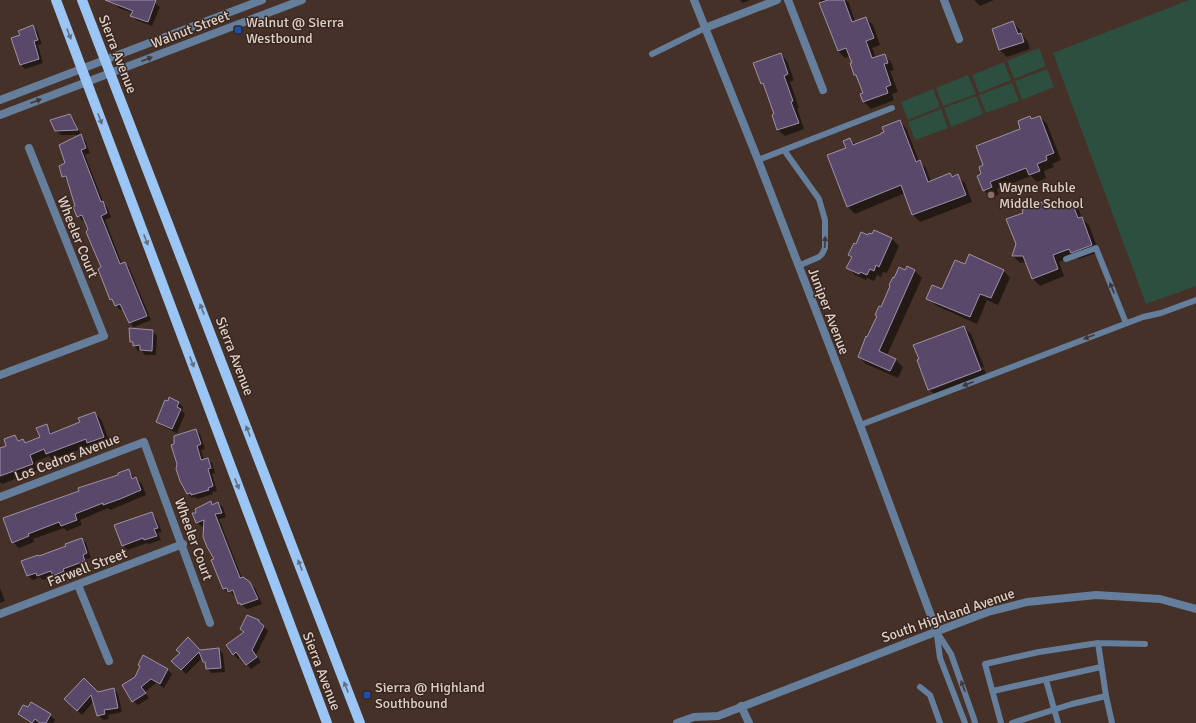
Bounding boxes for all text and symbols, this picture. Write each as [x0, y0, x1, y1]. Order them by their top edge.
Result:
street label: Walnut Street [149, 7, 232, 52]
street label: Sierra Avenue [95, 12, 140, 96]
place label: Walnut @ Sierra Westbound [246, 14, 344, 47]
marker: Walnut @ Sierra Westbound [233, 25, 243, 35]
one-way arrow [67, 29, 73, 41]
one-way arrow [141, 56, 153, 62]
one-way arrow [31, 97, 43, 103]
one-way arrow [98, 113, 104, 125]
place label: Wayne Ruble Middle School [999, 179, 1084, 212]
marker: Wayne Ruble Middle School [986, 190, 996, 200]
street label: Wheeler Court [53, 194, 102, 281]
one-way arrow [144, 235, 150, 247]
one-way arrow [821, 236, 828, 248]
street label: Juniper Avenue [804, 265, 853, 357]
one-way arrow [1108, 281, 1114, 293]
one-way arrow [198, 303, 204, 315]
street label: Sierra Avenue [212, 314, 257, 398]
one-way arrow [1083, 335, 1095, 341]
one-way arrow [189, 356, 195, 368]
one-way arrow [961, 381, 973, 387]
one-way arrow [245, 424, 251, 436]
street label: Los Cedros Avenue [12, 430, 122, 485]
one-way arrow [235, 478, 241, 490]
street label: Wheeler Court [171, 496, 216, 583]
street label: Farwell Street [45, 544, 129, 590]
one-way arrow [296, 559, 302, 571]
street label: South Highland Avenue [879, 585, 1017, 646]
street label: Sierra Avenue [299, 629, 344, 713]
place label: Sierra @ Highland Southbound [375, 679, 485, 712]
one-way arrow [343, 680, 349, 692]
one-way arrow [959, 680, 965, 692]
marker: Sierra @ Highland Southbound [362, 690, 372, 700]

